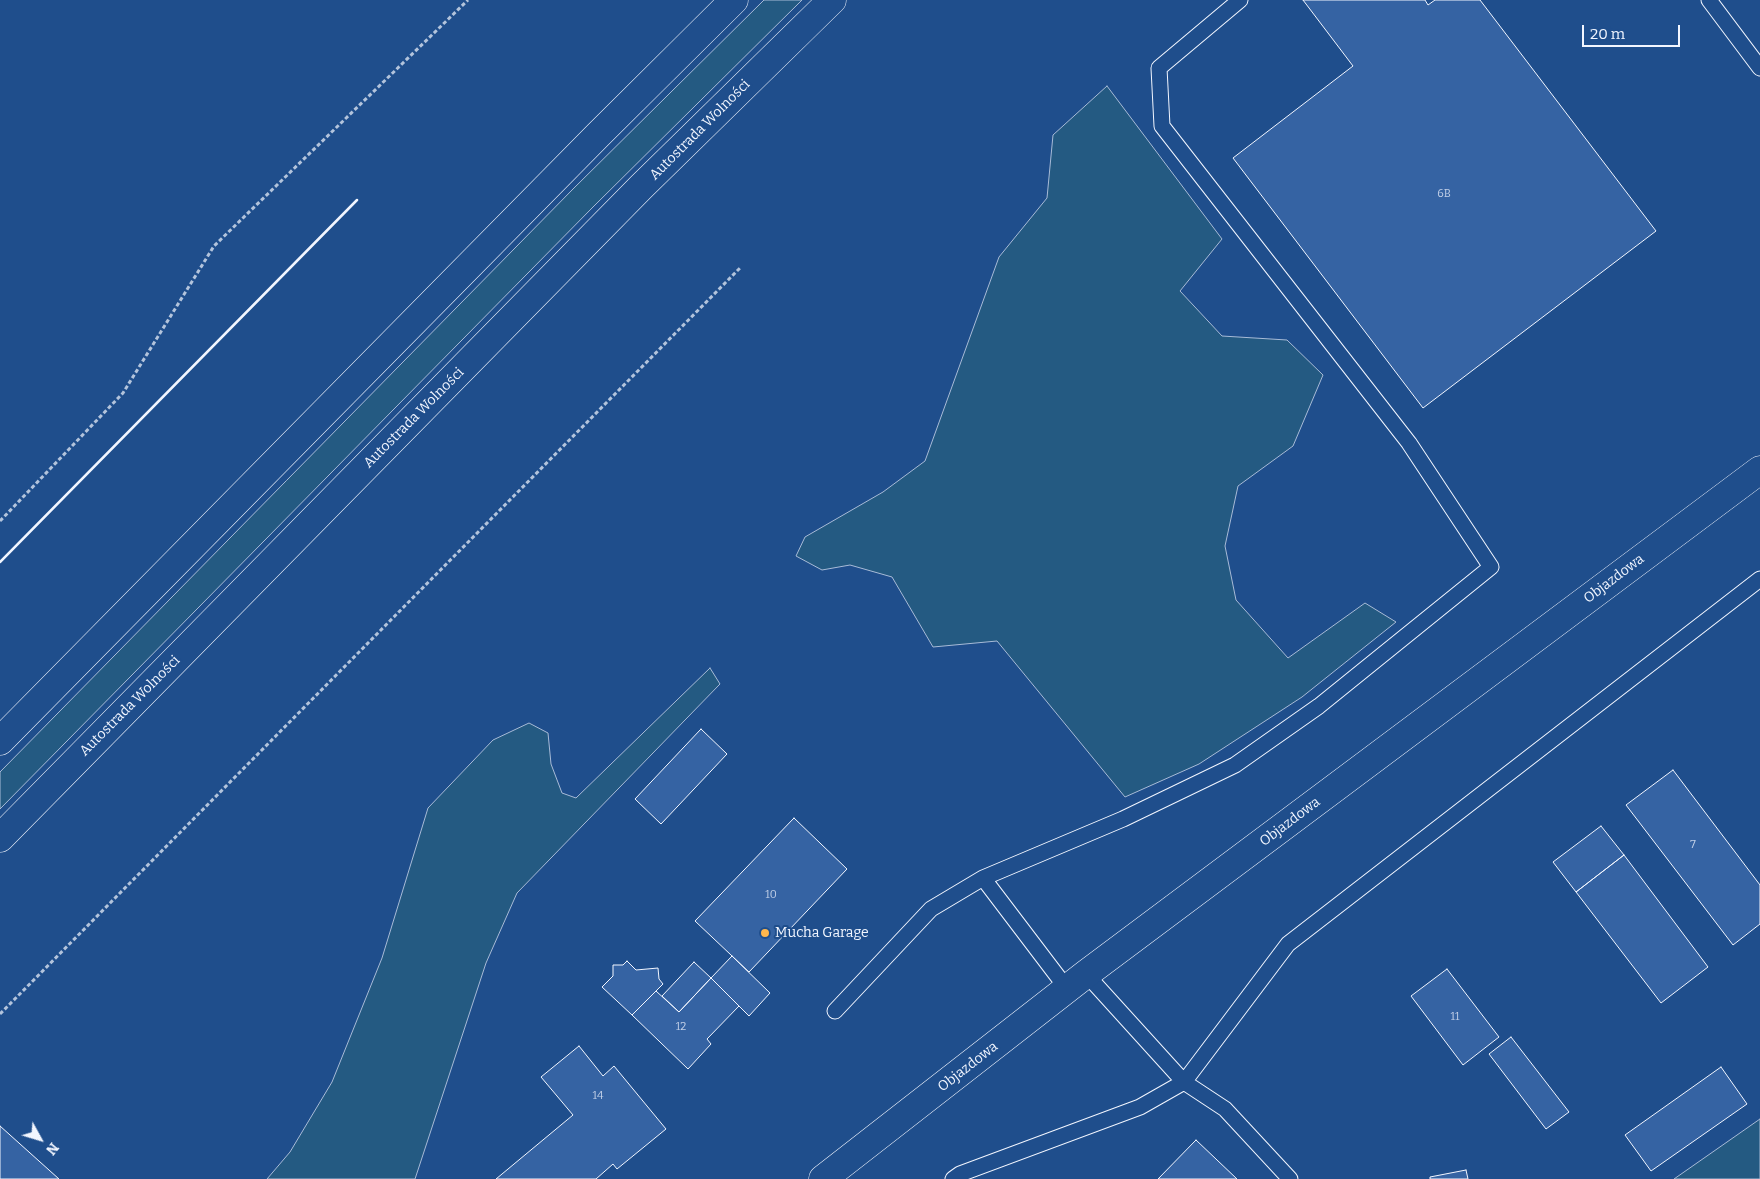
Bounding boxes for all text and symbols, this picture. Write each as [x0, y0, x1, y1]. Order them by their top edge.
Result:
scale bar [1585, 15, 1682, 47]
text: 20 m [1590, 25, 1625, 43]
street label: Autostrada Wolności [646, 76, 754, 184]
house number: 6B [1437, 187, 1451, 201]
street label: Autostrada Wolności [360, 364, 468, 472]
street label: Objazdowa [1580, 551, 1648, 607]
street label: Autostrada Wolności [76, 652, 184, 760]
street label: Objazdowa [1256, 794, 1324, 850]
house number: 7 [1690, 838, 1696, 852]
house number: 10 [765, 888, 777, 902]
place label: Mucha Garage [775, 925, 869, 941]
marker: Mucha Garage [759, 927, 771, 939]
house number: 11 [1451, 1010, 1459, 1024]
house number: 12 [676, 1020, 686, 1034]
street label: Objazdowa [935, 1038, 1001, 1096]
house number: 14 [593, 1089, 603, 1103]
north arrow [15, 1114, 65, 1164]
text: N [42, 1139, 62, 1158]

